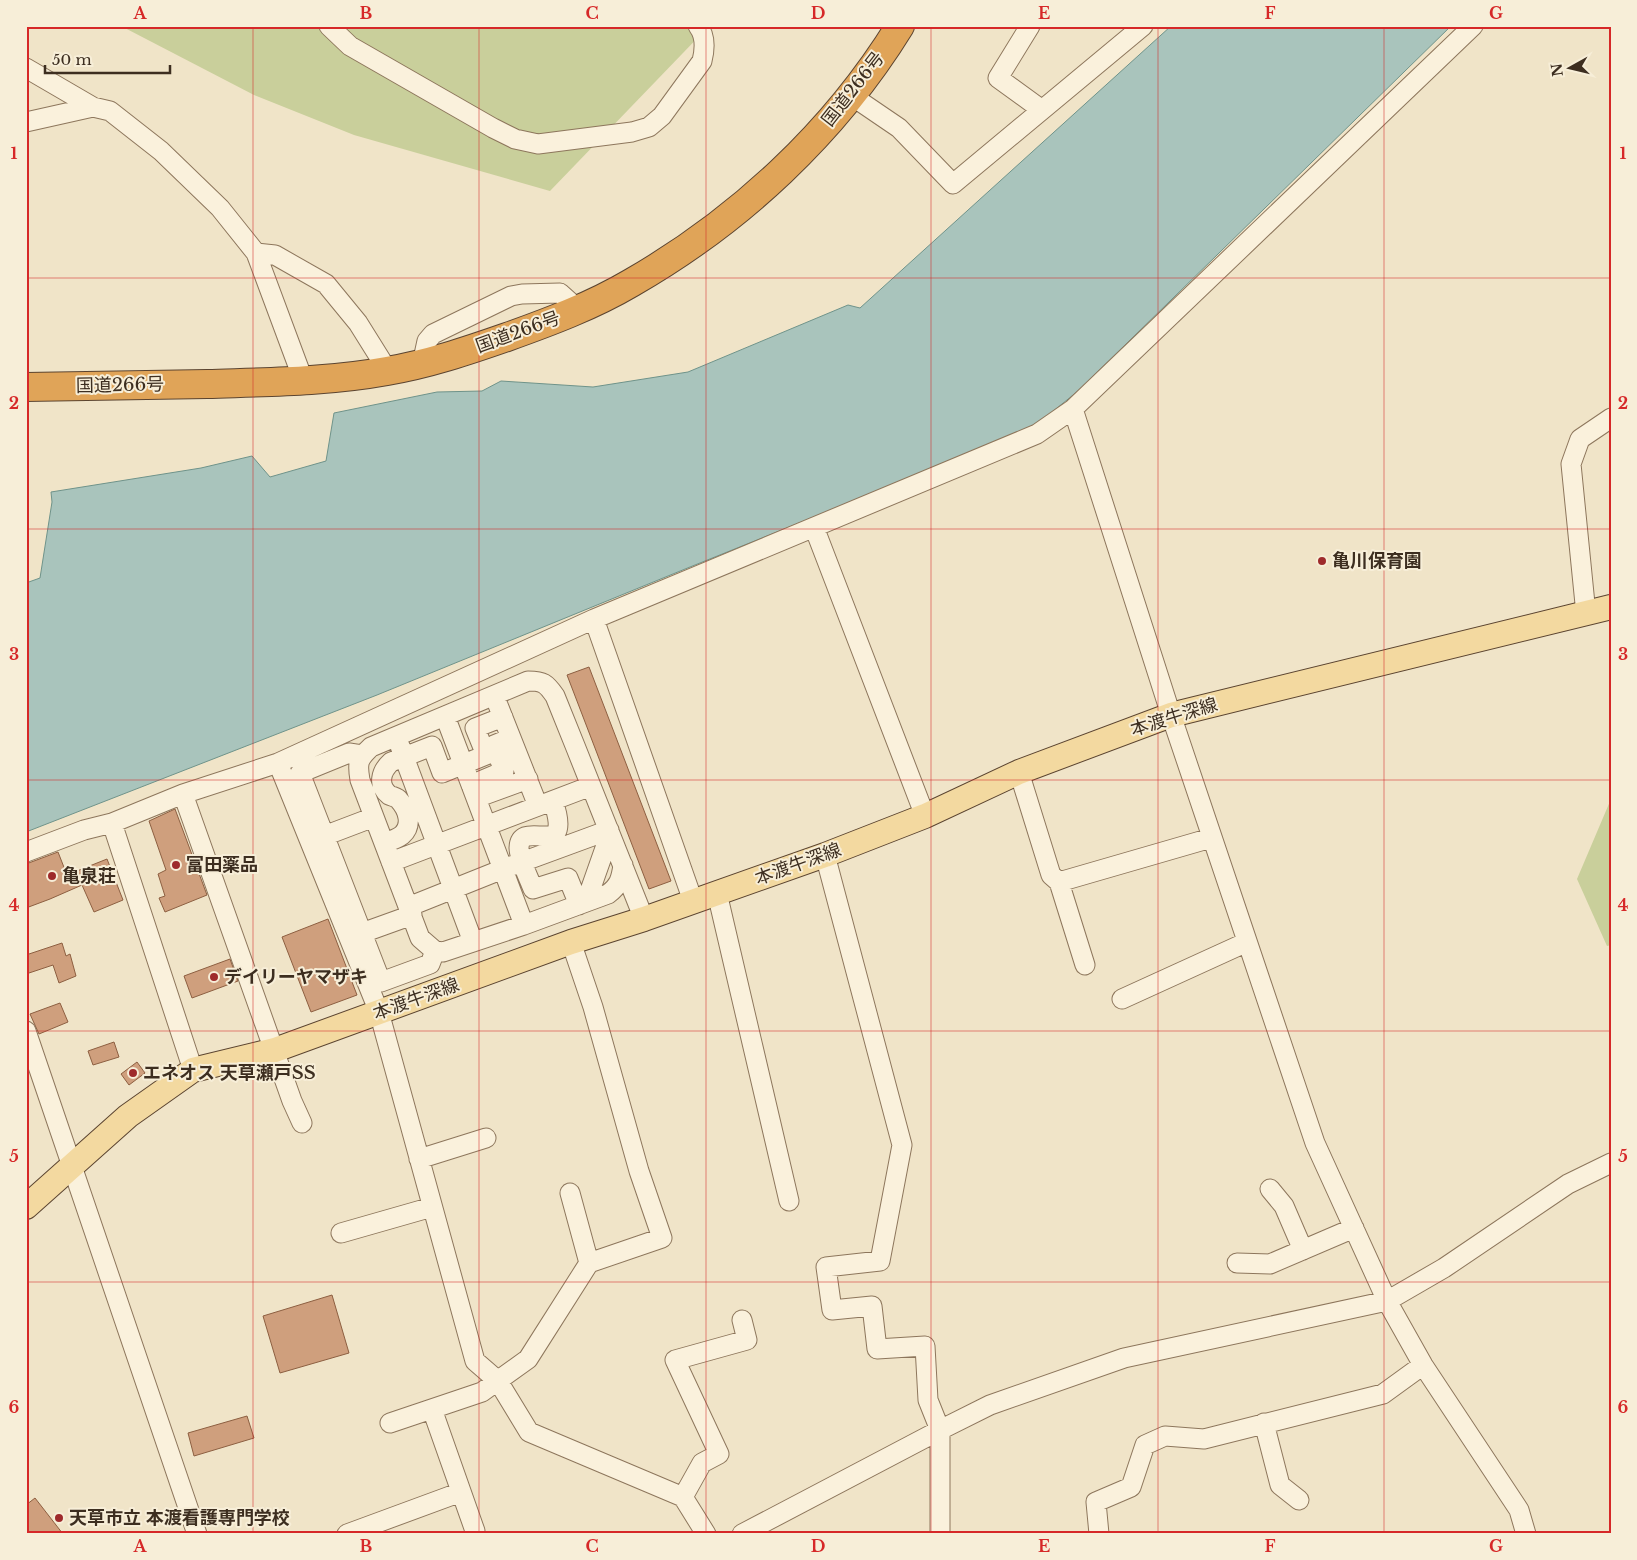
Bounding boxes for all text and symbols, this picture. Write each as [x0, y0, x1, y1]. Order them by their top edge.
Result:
text: A [133, 3, 148, 23]
text: B [360, 3, 373, 23]
text: C [585, 3, 599, 23]
text: D [811, 3, 825, 23]
text: E [1038, 3, 1050, 23]
text: F [1264, 3, 1276, 23]
text: G [1489, 3, 1503, 23]
scale bar [45, 42, 170, 74]
north arrow [1544, 42, 1594, 92]
street label: 国道266号 [817, 47, 889, 131]
text: 50 m [52, 50, 92, 69]
text: N [1547, 62, 1567, 78]
text: 1 [11, 143, 18, 163]
text: 1 [1620, 143, 1627, 163]
street label: 国道266号 [473, 307, 563, 357]
street label: 国道266号 [76, 373, 164, 397]
text: 2 [9, 393, 19, 413]
text: 2 [1618, 393, 1628, 413]
place label: 亀川保育園 [1332, 550, 1422, 572]
marker: 亀川保育園 [1316, 555, 1328, 567]
text: 3 [9, 644, 19, 664]
text: 3 [1618, 644, 1628, 664]
street label: 本渡牛深線 [1128, 693, 1220, 741]
street label: 本渡牛深線 [752, 838, 844, 890]
place label: 富田薬品 [186, 854, 258, 876]
marker: 富田薬品 [170, 859, 182, 871]
place label: 亀泉荘 [62, 865, 116, 887]
marker: 亀泉荘 [46, 870, 58, 882]
text: 4 [9, 895, 19, 915]
text: 4 [1618, 895, 1628, 915]
place label: デイリーヤマザキ [224, 966, 368, 988]
marker: デイリーヤマザキ [208, 971, 220, 983]
street label: 本渡牛深線 [370, 973, 462, 1025]
place label: エネオス 天草瀬戸SS [143, 1062, 316, 1084]
marker: エネオス 天草瀬戸SS [127, 1067, 139, 1079]
text: 5 [9, 1146, 19, 1166]
text: 5 [1618, 1146, 1628, 1166]
text: 6 [9, 1397, 20, 1417]
text: 6 [1618, 1397, 1629, 1417]
place label: 天草市立 本渡看護専門学校 [69, 1507, 290, 1529]
marker: 天草市立 本渡看護専門学校 [53, 1512, 65, 1524]
text: A [133, 1536, 148, 1556]
text: B [360, 1536, 373, 1556]
text: C [585, 1536, 599, 1556]
text: D [811, 1536, 825, 1556]
text: E [1038, 1536, 1050, 1556]
text: F [1264, 1536, 1276, 1556]
text: G [1489, 1536, 1503, 1556]

